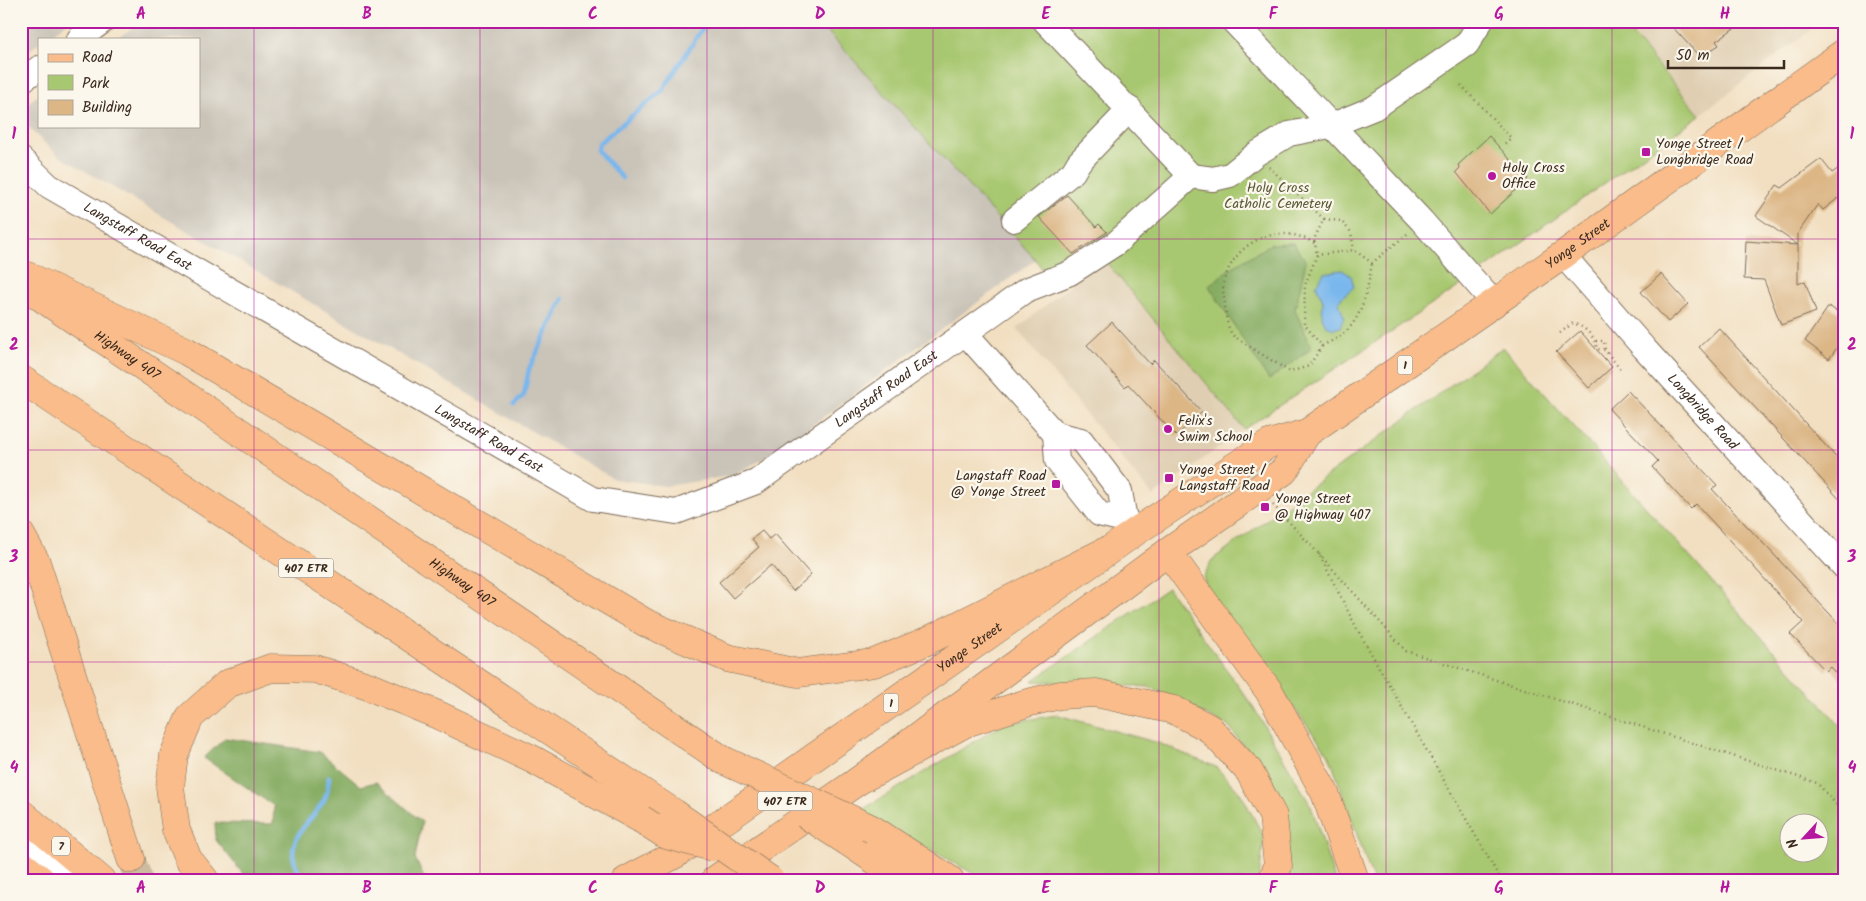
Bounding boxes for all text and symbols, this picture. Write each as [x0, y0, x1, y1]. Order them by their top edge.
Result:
text: A [136, 2, 146, 27]
text: B [362, 2, 372, 27]
text: C [588, 2, 598, 27]
text: D [815, 2, 826, 27]
text: E [1042, 2, 1052, 27]
text: F [1269, 2, 1279, 27]
text: G [1494, 2, 1504, 27]
text: H [1720, 2, 1730, 27]
legend [38, 38, 200, 128]
scale bar [1668, 38, 1785, 70]
text: 50 m [1676, 44, 1710, 68]
text: Road [82, 46, 113, 70]
text: Park [82, 72, 110, 96]
text: Building [82, 96, 132, 120]
text: 1 [12, 122, 17, 147]
text: 1 [1850, 122, 1855, 147]
place label: Yonge Street / Longbridge Road [1656, 133, 1754, 171]
marker: Yonge Street / Longbridge Road [1640, 146, 1652, 158]
place label: Holy Cross Office [1502, 157, 1565, 195]
marker: Holy Cross Office [1486, 170, 1498, 182]
park label: Holy Cross Catholic Cemetery [1224, 177, 1332, 215]
street label: Langstaff Road East [79, 197, 197, 277]
street label: Yonge Street [1541, 213, 1616, 275]
street label: Highway 407 [89, 325, 165, 386]
text: 2 [9, 333, 19, 358]
text: 2 [1847, 333, 1857, 358]
street label: Langstaff Road East [830, 344, 943, 434]
road number: 1 [1398, 356, 1412, 374]
street label: Longbridge Road [1662, 369, 1744, 456]
street label: Langstaff Road East [430, 399, 548, 479]
place label: Felix's Swim School [1178, 410, 1253, 448]
marker: Felix's Swim School [1162, 423, 1174, 435]
place label: Yonge Street / Langstaff Road [1179, 459, 1270, 497]
place label: Langstaff Road @ Yonge Street [951, 465, 1047, 503]
marker: Yonge Street / Langstaff Road [1163, 472, 1175, 484]
marker: Langstaff Road @ Yonge Street [1050, 478, 1062, 490]
place label: Yonge Street @ Highway 407 [1275, 488, 1371, 526]
marker: Yonge Street @ Highway 407 [1259, 501, 1271, 513]
text: 3 [9, 545, 19, 570]
text: 3 [1847, 545, 1857, 570]
street label: Highway 407 [424, 552, 500, 614]
road number: 407 ETR [278, 558, 334, 578]
street label: Yonge Street [932, 617, 1008, 679]
road number: 1 [884, 694, 898, 712]
text: 4 [10, 756, 19, 781]
text: 4 [1848, 756, 1857, 781]
road number: 407 ETR [758, 791, 812, 810]
north arrow [1778, 814, 1828, 864]
text: N [1781, 834, 1805, 852]
road number: 7 [52, 836, 70, 856]
text: A [136, 876, 146, 901]
text: B [362, 876, 372, 901]
text: C [588, 876, 598, 901]
text: D [815, 876, 826, 901]
text: E [1042, 876, 1052, 901]
text: F [1269, 876, 1279, 901]
text: G [1494, 876, 1504, 901]
text: H [1720, 876, 1730, 901]

